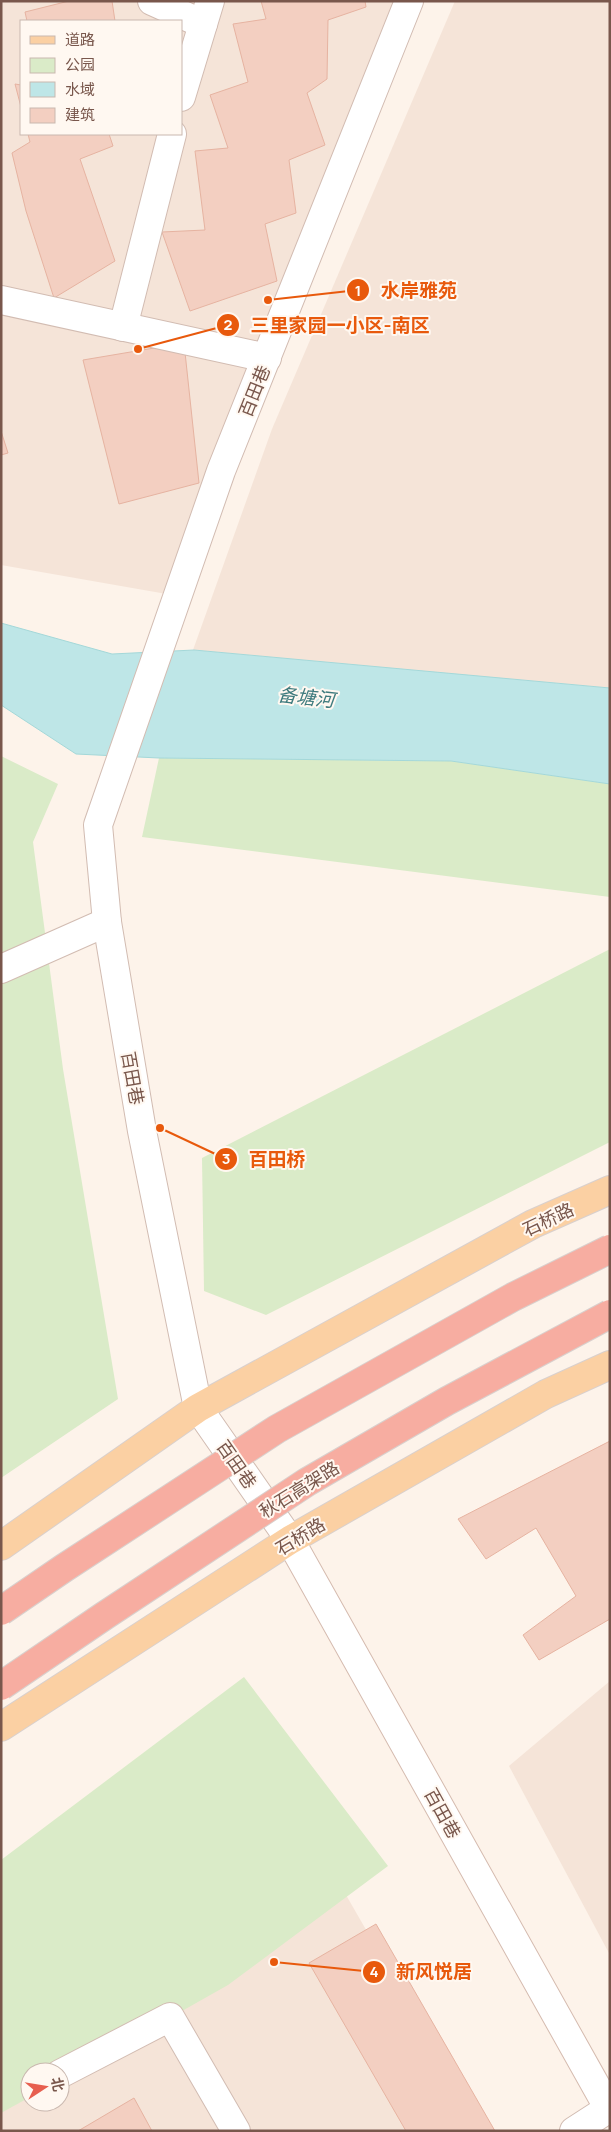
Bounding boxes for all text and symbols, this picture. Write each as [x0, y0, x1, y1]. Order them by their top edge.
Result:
legend [20, 20, 182, 135]
text: 道路 [65, 29, 95, 50]
text: 公园 [65, 54, 95, 75]
text: 水域 [65, 79, 95, 100]
text: 建筑 [65, 104, 95, 125]
callout: 水岸雅苑 [346, 273, 467, 307]
text: 水岸雅苑 [381, 277, 457, 303]
text: 1 [355, 280, 361, 301]
callout: 三里家园一小区-南区 [216, 308, 440, 342]
text: 三里家园一小区-南区 [251, 312, 429, 338]
text: 2 [224, 314, 233, 335]
street label: 百田巷 [233, 361, 275, 421]
water label: 备塘河 [276, 681, 340, 713]
street label: 百田巷 [116, 1049, 150, 1107]
callout: 百田桥 [213, 1142, 315, 1176]
text: 百田桥 [248, 1146, 306, 1172]
text: 3 [222, 1148, 230, 1169]
street label: 石桥路 [518, 1197, 578, 1241]
street label: 百田巷 [212, 1435, 262, 1493]
street label: 秋石高架路 [254, 1455, 344, 1523]
street label: 石桥路 [271, 1512, 329, 1560]
street label: 百田巷 [419, 1784, 467, 1842]
callout: 新风悦居 [361, 1955, 482, 1989]
text: 新风悦居 [396, 1958, 472, 1984]
text: 4 [369, 1961, 379, 1982]
north arrow [20, 2062, 70, 2112]
text: 北 [47, 2075, 69, 2093]

